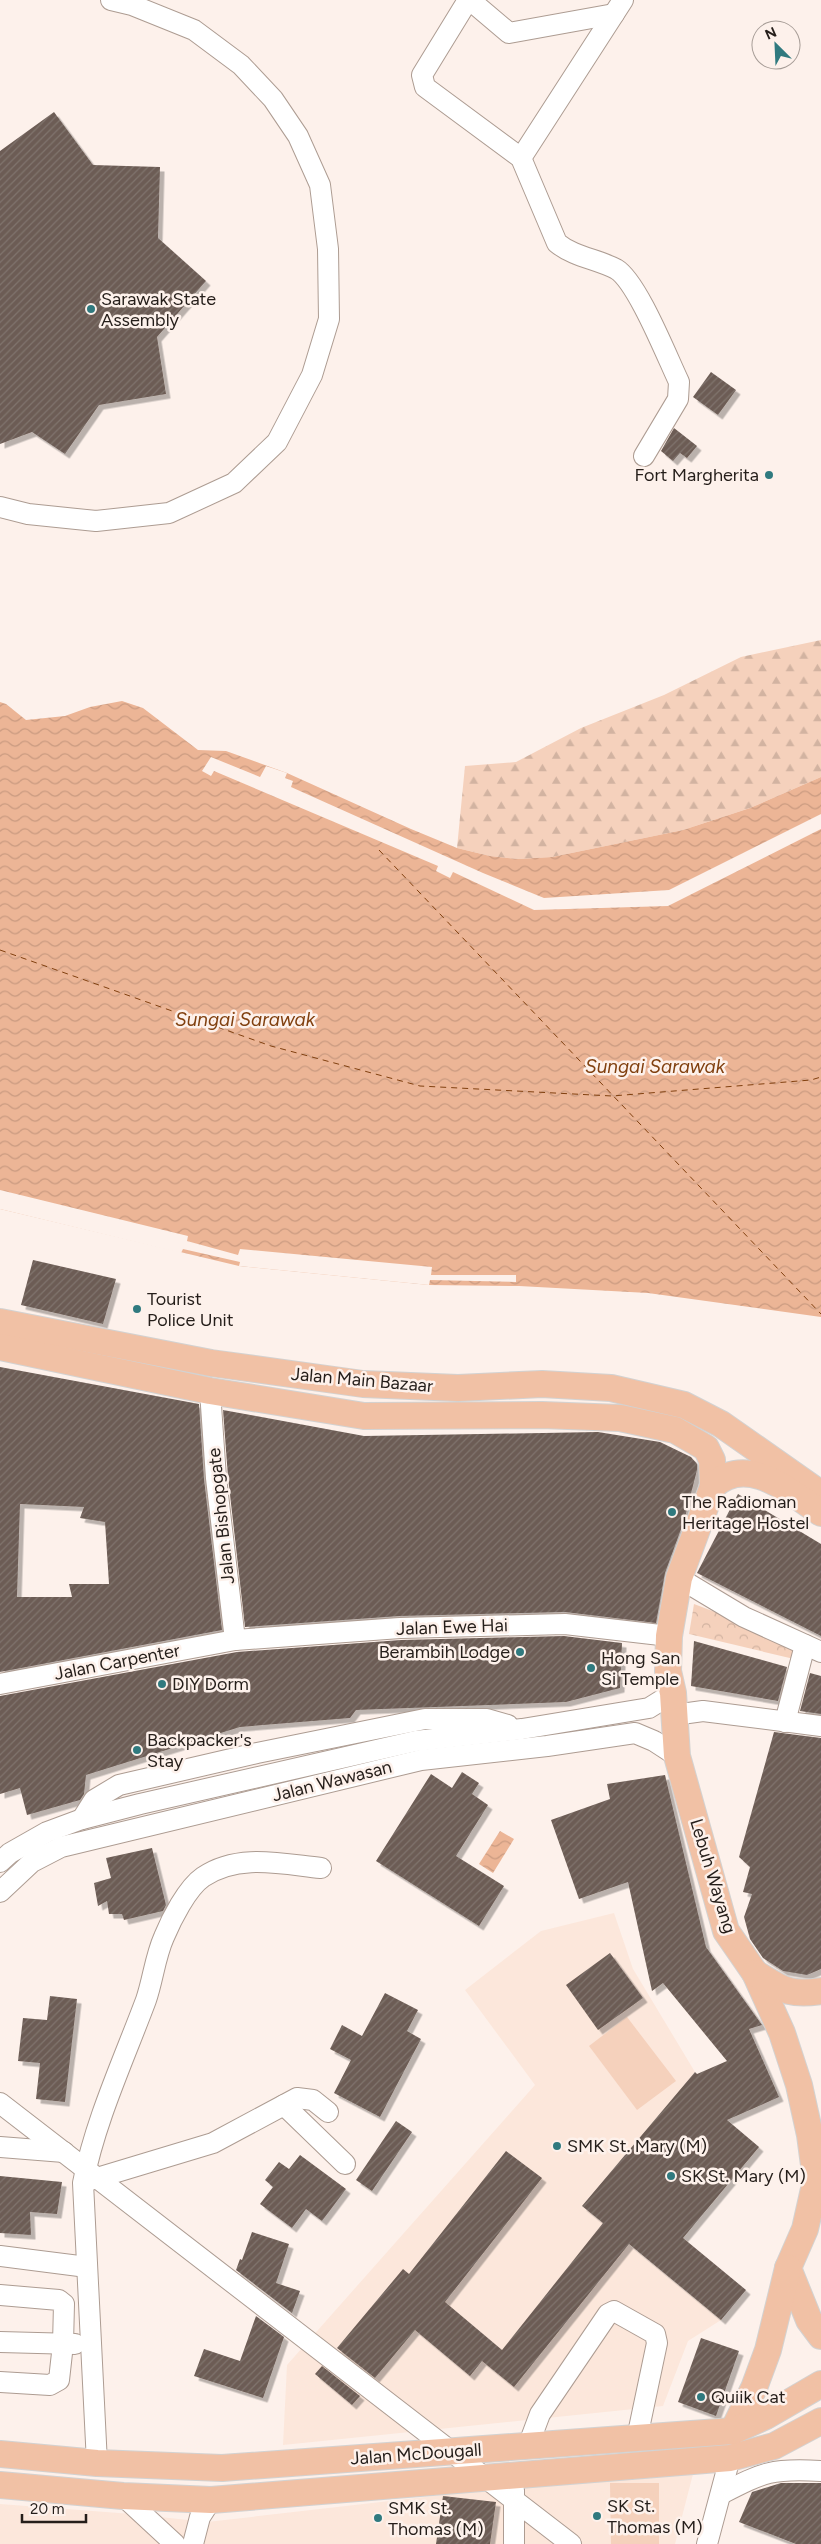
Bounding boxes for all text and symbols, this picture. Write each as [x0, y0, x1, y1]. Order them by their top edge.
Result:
north arrow [751, 20, 801, 70]
text: N [763, 24, 779, 44]
place label: Sarawak State Assembly [101, 288, 216, 331]
marker: Sarawak State Assembly [85, 303, 97, 315]
place label: Fort Margherita [634, 464, 759, 486]
marker: Fort Margherita [763, 469, 775, 481]
water label: Sungai Sarawak [175, 1008, 316, 1031]
water label: Sungai Sarawak [585, 1055, 726, 1078]
place label: Tourist Police Unit [147, 1288, 234, 1331]
marker: Tourist Police Unit [131, 1303, 143, 1315]
street label: Jalan Main Bazaar [290, 1363, 434, 1397]
street label: Jalan Bishopgate [203, 1447, 239, 1585]
place label: The Radioman Heritage Hostel [682, 1491, 809, 1534]
marker: The Radioman Heritage Hostel [666, 1506, 678, 1518]
street label: Jalan Ewe Hai [396, 1614, 508, 1640]
street label: Jalan Carpenter [52, 1639, 182, 1685]
place label: Berambih Lodge [379, 1641, 510, 1663]
marker: Berambih Lodge [514, 1646, 526, 1658]
place label: Hong San Si Temple [601, 1647, 680, 1690]
marker: Hong San Si Temple [585, 1662, 597, 1674]
place label: DIY Dorm [172, 1673, 249, 1695]
marker: DIY Dorm [156, 1678, 168, 1690]
place label: Backpacker's Stay [147, 1729, 252, 1772]
marker: Backpacker's Stay [131, 1744, 143, 1756]
street label: Jalan Wawasan [270, 1756, 394, 1806]
street label: Lebuh Wayang [685, 1816, 741, 1936]
place label: SMK St. Mary (M) [567, 2135, 707, 2157]
marker: SMK St. Mary (M) [551, 2140, 563, 2152]
place label: SK St. Mary (M) [681, 2165, 806, 2187]
marker: SK St. Mary (M) [665, 2170, 677, 2182]
place label: Quiik Cat [711, 2386, 786, 2408]
marker: Quiik Cat [695, 2391, 707, 2403]
street label: Jalan McDougall [350, 2438, 482, 2470]
scale bar [22, 2492, 86, 2524]
place label: SK St. Thomas (M) [607, 2495, 703, 2538]
place label: SMK St. Thomas (M) [388, 2497, 484, 2540]
text: 20 m [30, 2500, 64, 2518]
marker: SK St. Thomas (M) [591, 2510, 603, 2522]
marker: SMK St. Thomas (M) [372, 2512, 384, 2524]

